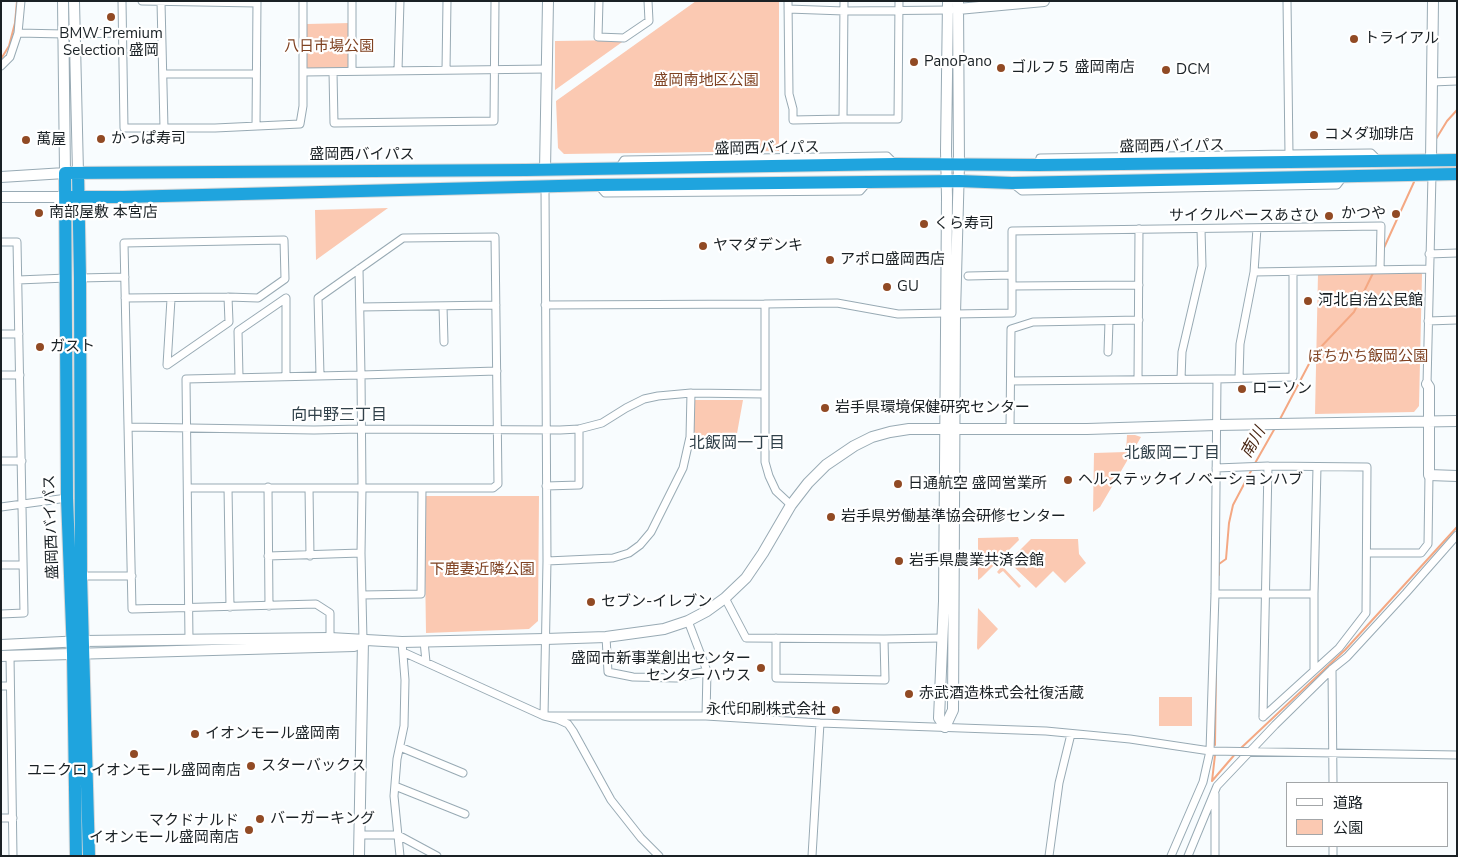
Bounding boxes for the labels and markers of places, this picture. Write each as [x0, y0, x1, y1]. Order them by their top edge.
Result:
marker: BMW Premium Selection 盛岡 [105, 11, 117, 23]
place label: BMW Premium Selection 盛岡 [59, 25, 163, 60]
place label: トライアル [1364, 30, 1439, 48]
marker: トライアル [1348, 33, 1360, 45]
place label: PanoPano [924, 53, 992, 71]
marker: PanoPano [908, 56, 920, 68]
place label: ゴルフ５ 盛岡南店 [1011, 59, 1135, 77]
place label: DCM [1176, 61, 1210, 79]
marker: ゴルフ５ 盛岡南店 [995, 62, 1007, 74]
marker: DCM [1160, 64, 1172, 76]
place label: コメダ珈琲店 [1324, 126, 1414, 144]
marker: コメダ珈琲店 [1308, 129, 1320, 141]
place label: かっぱ寿司 [111, 130, 186, 148]
place label: 萬屋 [36, 131, 66, 149]
marker: かっぱ寿司 [95, 133, 107, 145]
marker: 萬屋 [20, 134, 32, 146]
place label: 南部屋敷 本宮店 [49, 204, 158, 222]
place label: かつや [1341, 205, 1386, 223]
marker: 南部屋敷 本宮店 [33, 207, 45, 219]
place label: サイクルベースあさひ [1169, 207, 1319, 225]
marker: かつや [1390, 208, 1402, 220]
marker: サイクルベースあさひ [1323, 210, 1335, 222]
place label: くら寿司 [934, 215, 994, 233]
marker: くら寿司 [918, 218, 930, 230]
place label: ヤマダデンキ [713, 237, 803, 255]
marker: ヤマダデンキ [697, 240, 709, 252]
place label: アポロ盛岡西店 [840, 251, 945, 269]
marker: アポロ盛岡西店 [824, 254, 836, 266]
place label: GU [897, 278, 919, 296]
marker: GU [881, 281, 893, 293]
place label: 河北自治公民館 [1318, 292, 1423, 310]
marker: 河北自治公民館 [1302, 295, 1314, 307]
place label: ガスト [50, 338, 95, 356]
marker: ガスト [34, 341, 46, 353]
place label: ローソン [1252, 380, 1312, 398]
marker: ローソン [1236, 383, 1248, 395]
place label: 岩手県環境保健研究センター [835, 399, 1030, 417]
marker: 岩手県環境保健研究センター [819, 402, 831, 414]
place label: ヘルステックイノベーションハブ [1078, 471, 1303, 489]
marker: ヘルステックイノベーションハブ [1062, 474, 1074, 486]
place label: 日通航空 盛岡営業所 [908, 475, 1047, 493]
marker: 日通航空 盛岡営業所 [892, 478, 904, 490]
place label: 岩手県労働基準協会研修センター [841, 508, 1066, 526]
marker: 岩手県労働基準協会研修センター [825, 511, 837, 523]
place label: 岩手県農業共済会館 [909, 552, 1044, 570]
marker: 岩手県農業共済会館 [893, 555, 905, 567]
place label: セブン-イレブン [601, 593, 712, 611]
marker: セブン-イレブン [585, 596, 597, 608]
place label: 盛岡市新事業創出センター センターハウス [571, 650, 751, 685]
marker: 盛岡市新事業創出センター センターハウス [755, 662, 767, 674]
place label: 赤武酒造株式会社復活蔵 [919, 685, 1084, 703]
marker: 赤武酒造株式会社復活蔵 [903, 688, 915, 700]
place label: 永代印刷株式会社 [706, 701, 826, 719]
marker: 永代印刷株式会社 [830, 704, 842, 716]
place label: イオンモール盛岡南 [205, 725, 340, 743]
marker: イオンモール盛岡南 [189, 728, 201, 740]
marker: ユニクロ イオンモール盛岡南店 [128, 748, 140, 760]
place label: スターバックス [261, 757, 366, 775]
marker: スターバックス [245, 760, 257, 772]
place label: ユニクロ イオンモール盛岡南店 [27, 762, 241, 780]
place label: バーガーキング [270, 810, 375, 828]
place label: マクドナルド イオンモール盛岡南店 [89, 812, 239, 847]
marker: バーガーキング [254, 813, 266, 825]
marker: マクドナルド イオンモール盛岡南店 [243, 824, 255, 836]

